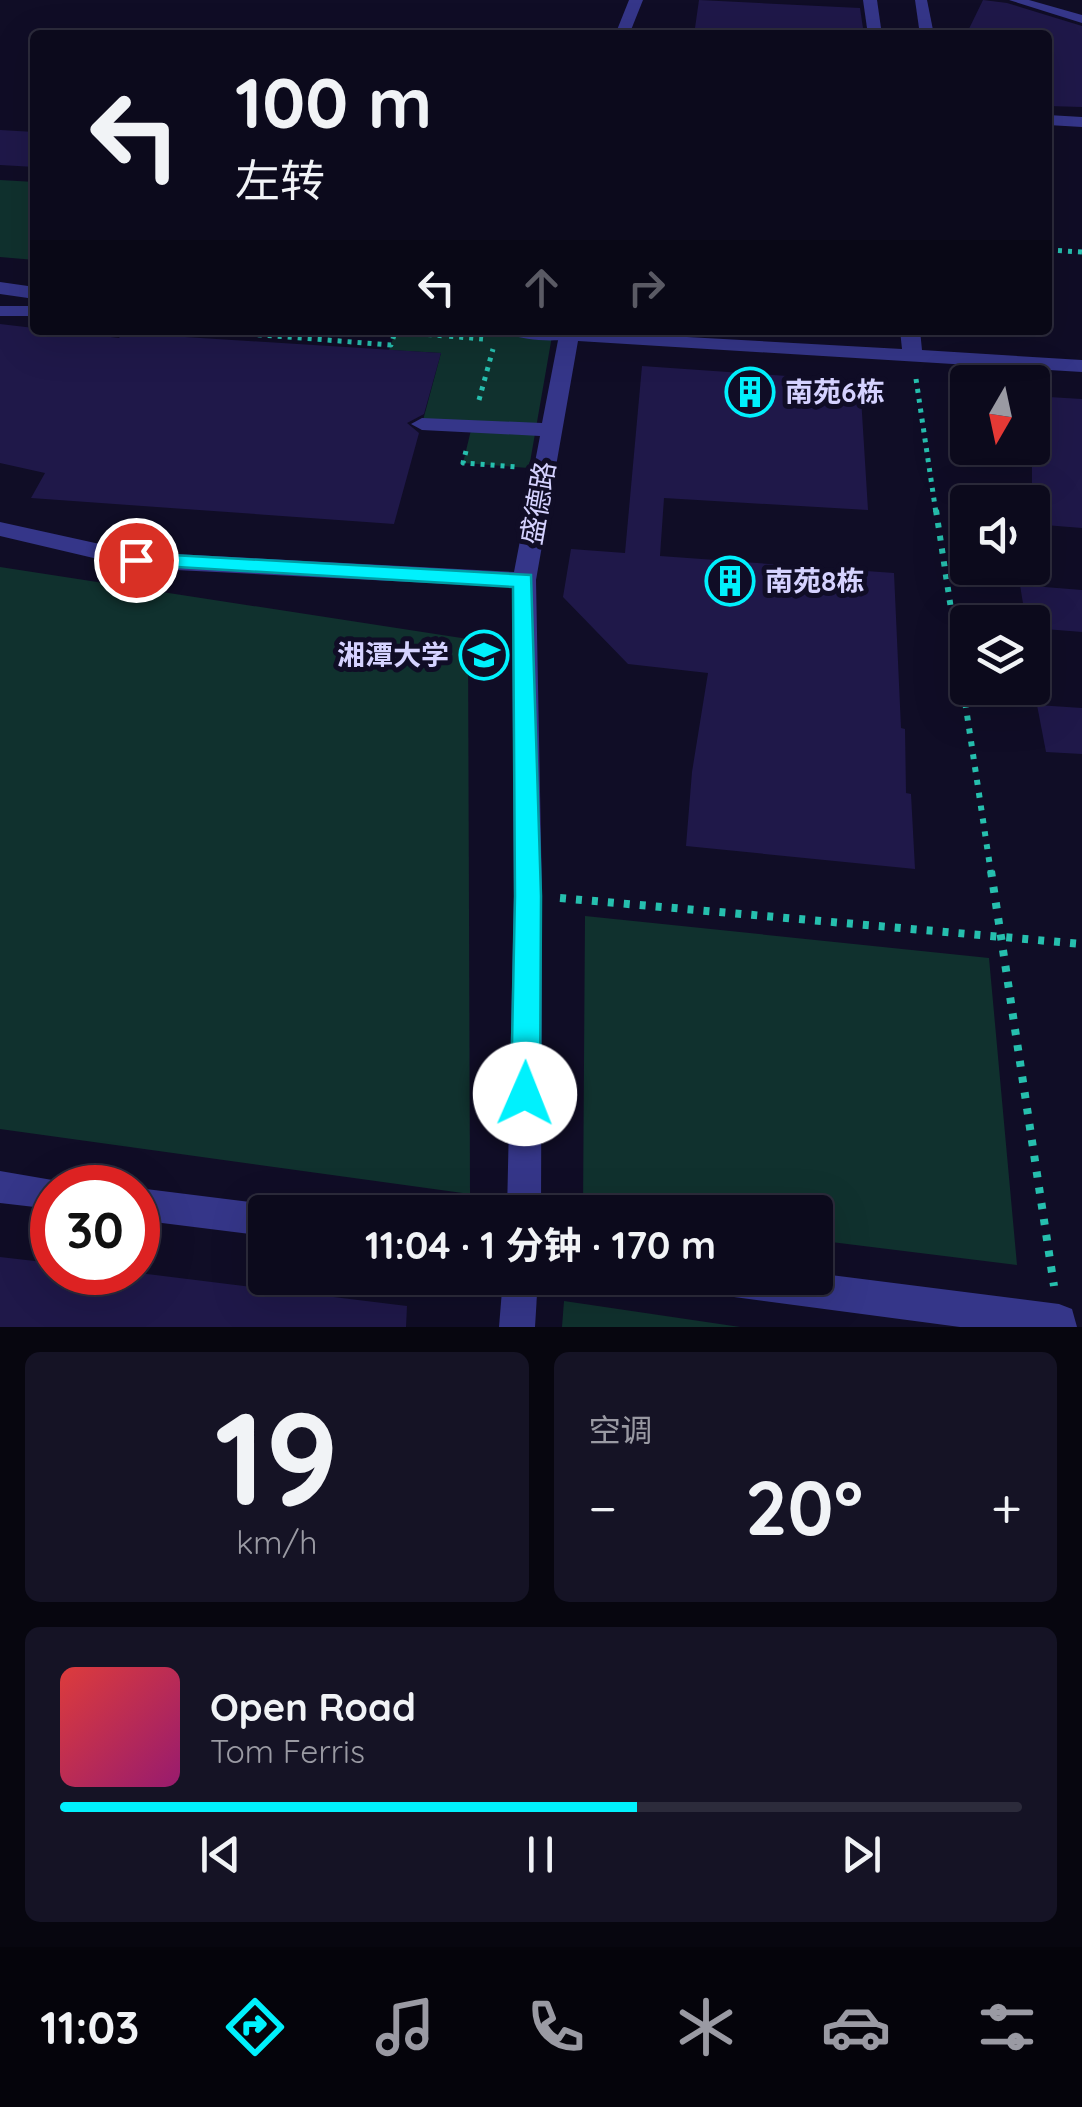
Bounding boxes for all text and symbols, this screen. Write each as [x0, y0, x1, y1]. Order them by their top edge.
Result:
text: 100 m [235, 58, 432, 146]
icon: left [70, 70, 200, 200]
text: 左转 [235, 152, 325, 208]
icon: left [409, 260, 464, 315]
icon: ahead [514, 260, 569, 315]
icon: right [619, 260, 674, 315]
north arrow [950, 365, 1050, 465]
map controls [950, 365, 1050, 705]
building icon: 南苑6栋 [724, 366, 776, 418]
place label: 南苑6栋 [785, 374, 885, 409]
street label: 盛德路 [513, 459, 562, 547]
button: sound [950, 485, 1050, 585]
pin [94, 518, 179, 603]
icon: arrive [109, 533, 164, 588]
building icon: 南苑8栋 [704, 555, 756, 607]
place label: 南苑8栋 [765, 563, 864, 598]
button: layers [950, 605, 1050, 705]
school or university icon: 湘潭大学 [458, 629, 510, 681]
place label: 湘潭大学 [337, 637, 449, 672]
position arrow [473, 1042, 577, 1146]
speed limit sign: 30 [30, 1165, 160, 1295]
text: 11:04 · 1 分钟 · 170 m [365, 1221, 716, 1269]
text: 19 [215, 1375, 339, 1538]
text: 空调 [589, 1410, 653, 1450]
text: 20° [745, 1460, 863, 1554]
text: − [589, 1473, 617, 1542]
text: + [991, 1473, 1022, 1542]
text: km/h [236, 1522, 317, 1562]
text: Open Road [210, 1683, 416, 1731]
text: Tom Ferris [210, 1731, 365, 1771]
icon: previous [193, 1827, 248, 1882]
icon: pause [513, 1827, 568, 1882]
icon: next [834, 1827, 889, 1882]
icon: directions [220, 1992, 290, 2062]
icon: music [370, 1992, 440, 2062]
icon: phone [521, 1992, 591, 2062]
icon: climate [671, 1992, 741, 2062]
icon: car [821, 1992, 891, 2062]
icon: filters [972, 1992, 1042, 2062]
text: 11:03 [40, 1999, 139, 2055]

